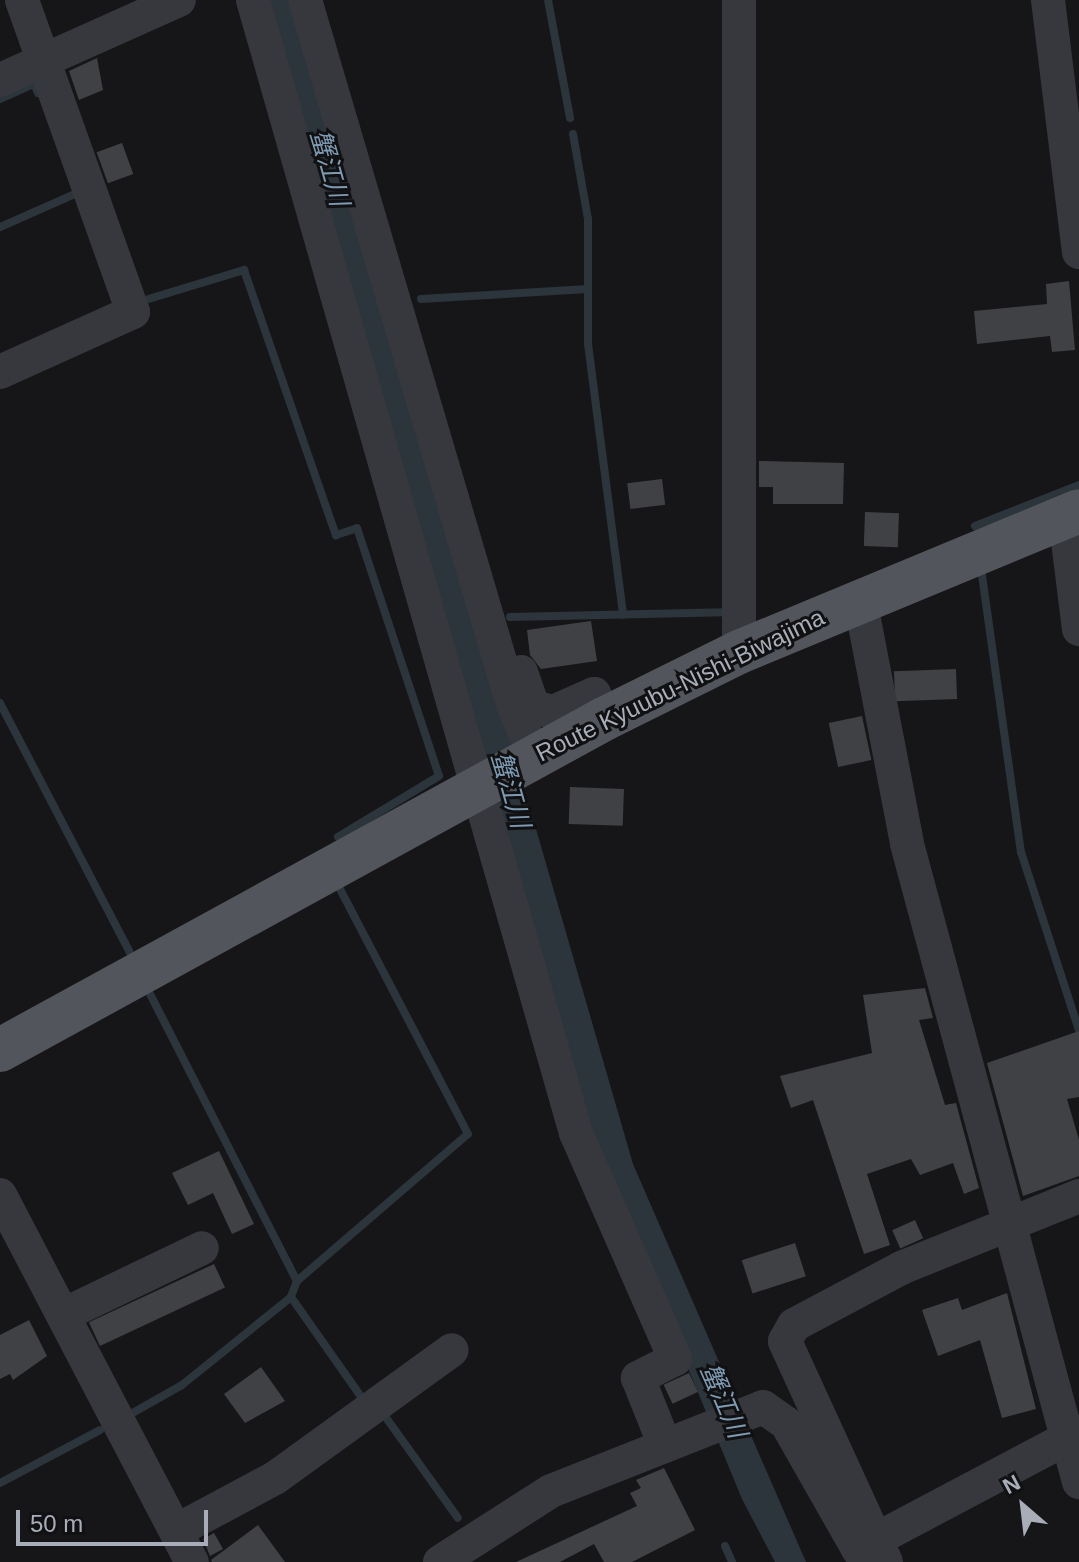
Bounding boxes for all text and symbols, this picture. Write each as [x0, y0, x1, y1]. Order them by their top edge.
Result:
water label: 蟹江川 [303, 126, 355, 210]
street label: Route Kyuubu-Nishi-Biwajima [531, 602, 829, 768]
water label: 蟹江川 [484, 748, 536, 832]
water label: 蟹江川 [693, 1359, 753, 1443]
north arrow [983, 1466, 1063, 1546]
text: N [999, 1470, 1024, 1499]
scale bar [20, 1494, 212, 1544]
text: 50 m [30, 1510, 83, 1537]

